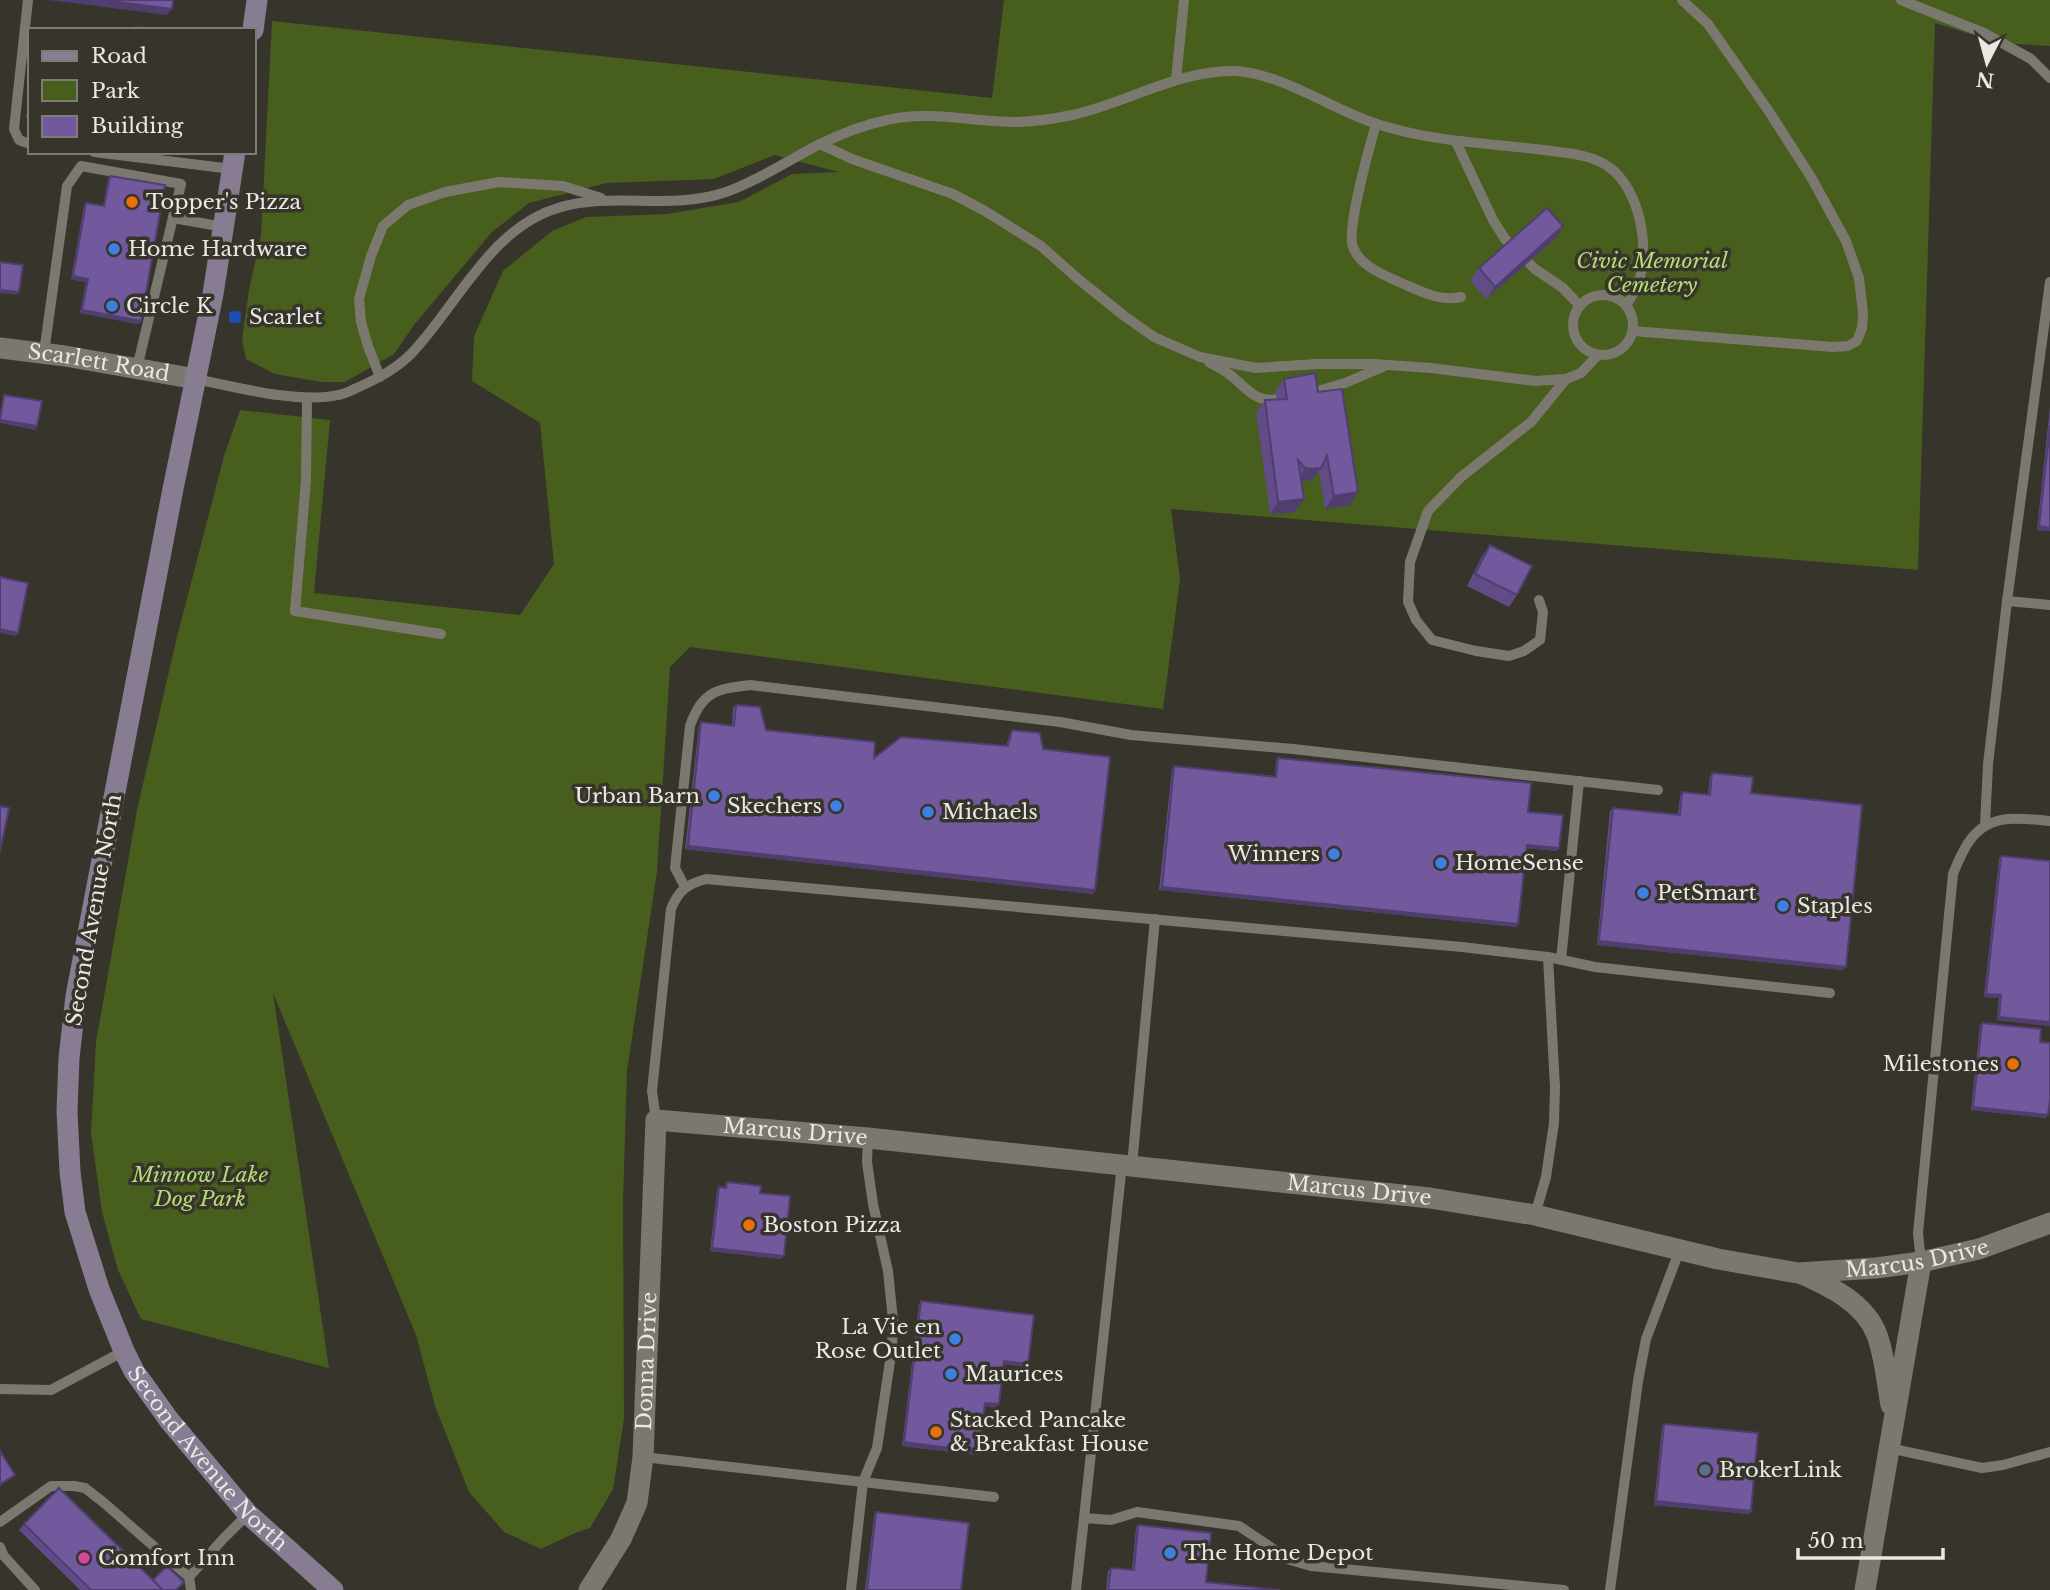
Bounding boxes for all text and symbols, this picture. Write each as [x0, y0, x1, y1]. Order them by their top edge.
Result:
legend [28, 28, 256, 154]
north arrow [1952, 28, 2022, 98]
text: Road [91, 43, 147, 69]
text: N [1975, 67, 1995, 92]
text: Park [91, 78, 140, 104]
text: Building [91, 113, 184, 139]
place label: Topper's Pizza [146, 189, 302, 215]
marker: Topper's Pizza [124, 194, 140, 210]
place label: Home Hardware [128, 236, 307, 262]
marker: Home Hardware [106, 241, 122, 257]
park label: Civic Memorial Cemetery [1576, 248, 1728, 298]
place label: Circle K [126, 293, 213, 319]
marker: Circle K [104, 298, 120, 314]
place label: Scarlet [249, 304, 322, 330]
marker: Scarlet [227, 309, 243, 325]
street label: Scarlett Road [27, 339, 172, 387]
place label: Urban Barn [574, 783, 700, 809]
marker: Urban Barn [706, 788, 722, 804]
street label: Second Avenue North [61, 792, 127, 1028]
place label: Skechers [727, 793, 822, 819]
marker: Skechers [828, 798, 844, 814]
place label: Michaels [942, 799, 1038, 825]
marker: Michaels [920, 804, 936, 820]
place label: Winners [1227, 841, 1320, 867]
marker: Winners [1326, 846, 1342, 862]
place label: HomeSense [1455, 850, 1584, 876]
marker: HomeSense [1433, 855, 1449, 871]
place label: PetSmart [1657, 880, 1756, 906]
marker: PetSmart [1635, 885, 1651, 901]
place label: Staples [1797, 893, 1873, 919]
marker: Staples [1775, 898, 1791, 914]
place label: Milestones [1883, 1051, 1999, 1077]
marker: Milestones [2005, 1056, 2021, 1072]
street label: Marcus Drive [722, 1113, 869, 1151]
park label: Minnow Lake Dog Park [131, 1162, 268, 1212]
street label: Marcus Drive [1286, 1170, 1433, 1211]
place label: Boston Pizza [763, 1212, 902, 1238]
marker: Boston Pizza [741, 1217, 757, 1233]
street label: Marcus Drive [1844, 1233, 1993, 1283]
street label: Donna Drive [631, 1291, 662, 1431]
place label: La Vie en Rose Outlet [815, 1314, 941, 1364]
marker: La Vie en Rose Outlet [947, 1331, 963, 1347]
street label: Second Avenue North [122, 1361, 293, 1556]
place label: Maurices [965, 1361, 1064, 1387]
marker: Maurices [943, 1366, 959, 1382]
place label: Stacked Pancake & Breakfast House [950, 1407, 1149, 1457]
marker: Stacked Pancake & Breakfast House [928, 1424, 944, 1440]
place label: BrokerLink [1719, 1457, 1842, 1483]
marker: BrokerLink [1697, 1462, 1713, 1478]
scale bar [1798, 1516, 1943, 1560]
text: 50 m [1808, 1528, 1864, 1554]
place label: The Home Depot [1184, 1540, 1373, 1566]
place label: Comfort Inn [98, 1545, 235, 1571]
marker: The Home Depot [1162, 1545, 1178, 1561]
marker: Comfort Inn [76, 1550, 92, 1566]

